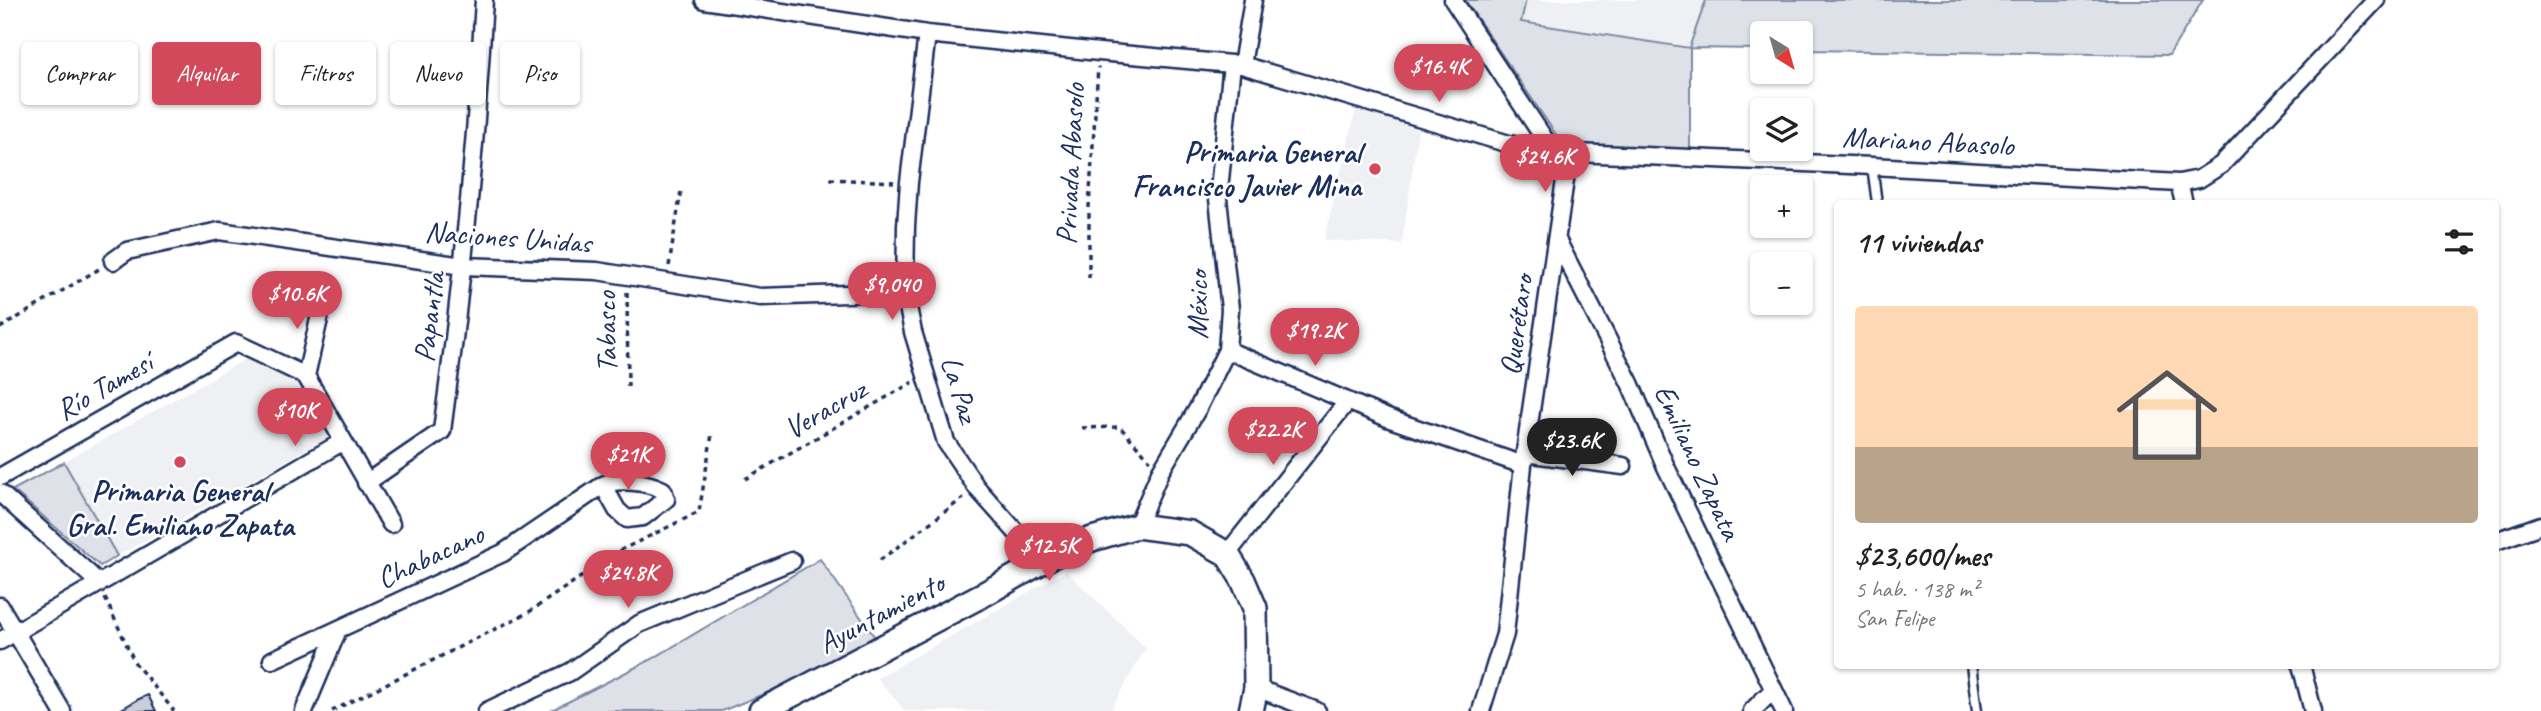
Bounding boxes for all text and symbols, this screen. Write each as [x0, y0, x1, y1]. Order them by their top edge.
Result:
north arrow [1750, 21, 1813, 84]
map controls [1750, 21, 1813, 315]
chip: Comprar [21, 42, 138, 105]
chip: Alquilar [152, 42, 261, 105]
chip: Filtros [275, 42, 376, 105]
chip: Nuevo [390, 42, 486, 105]
chip: Piso [500, 42, 580, 105]
pin: $16.4K [1382, 44, 1496, 104]
text: $16.4K [1410, 52, 1468, 81]
street label: Privada Abasolo [1047, 81, 1093, 245]
button: layers [1750, 98, 1813, 161]
street label: Mariano Abasolo [1841, 118, 2016, 165]
place label: Primaria General Francisco Javier Mina [1132, 133, 1367, 205]
pin: $24.6K [1488, 134, 1602, 194]
text: $24.6K [1516, 142, 1574, 171]
marker: Primaria General Francisco Javier Mina [1367, 161, 1383, 177]
button: + [1750, 175, 1813, 238]
street label: Naciones Unidas [424, 212, 595, 262]
text: 11 viviendas [1855, 223, 1981, 261]
icon: filters [2440, 223, 2478, 261]
button: − [1750, 252, 1813, 315]
pin: $9,040 [835, 262, 949, 322]
street label: Papantla [405, 267, 454, 364]
street label: México [1178, 267, 1216, 339]
street label: Querétaro [1490, 269, 1542, 378]
text: $9,040 [864, 270, 920, 299]
pin: $10.6K [240, 272, 354, 331]
text: $10.6K [268, 279, 326, 308]
street label: Tabasco [586, 290, 626, 373]
pin: $19.2K [1258, 308, 1372, 368]
text: $19.2K [1286, 316, 1344, 345]
street label: Río Tamesí [49, 340, 165, 429]
street label: La Paz [932, 351, 989, 430]
icon: home [2104, 352, 2230, 478]
street label: Veracruz [777, 369, 876, 448]
street label: Emiliano Zapata [1645, 378, 1751, 547]
pin: $10K [254, 388, 336, 448]
text: $10K [274, 396, 316, 425]
pin: $22.2K [1216, 407, 1330, 467]
text: $22.2K [1244, 415, 1302, 444]
pin: $23.6K [1515, 419, 1629, 478]
text: $23.6K [1543, 426, 1601, 455]
pin: $21K [587, 433, 669, 492]
text: $21K [607, 440, 649, 469]
marker: Primaria General Gral. Emiliano Zapata [172, 454, 188, 470]
place label: Primaria General Gral. Emiliano Zapata [66, 472, 296, 544]
street label: Chabacano [370, 514, 491, 597]
pin: $12.5K [992, 524, 1106, 583]
text: $12.5K [1020, 531, 1078, 560]
text: $23,600/mes [1855, 537, 1990, 575]
pin: $24.8K [571, 550, 685, 610]
text: $24.8K [599, 558, 657, 587]
street label: Ayuntamiento [811, 562, 954, 662]
text: 5 hab. · 138 m² [1855, 575, 1979, 604]
text: San Felipe [1855, 604, 1934, 633]

